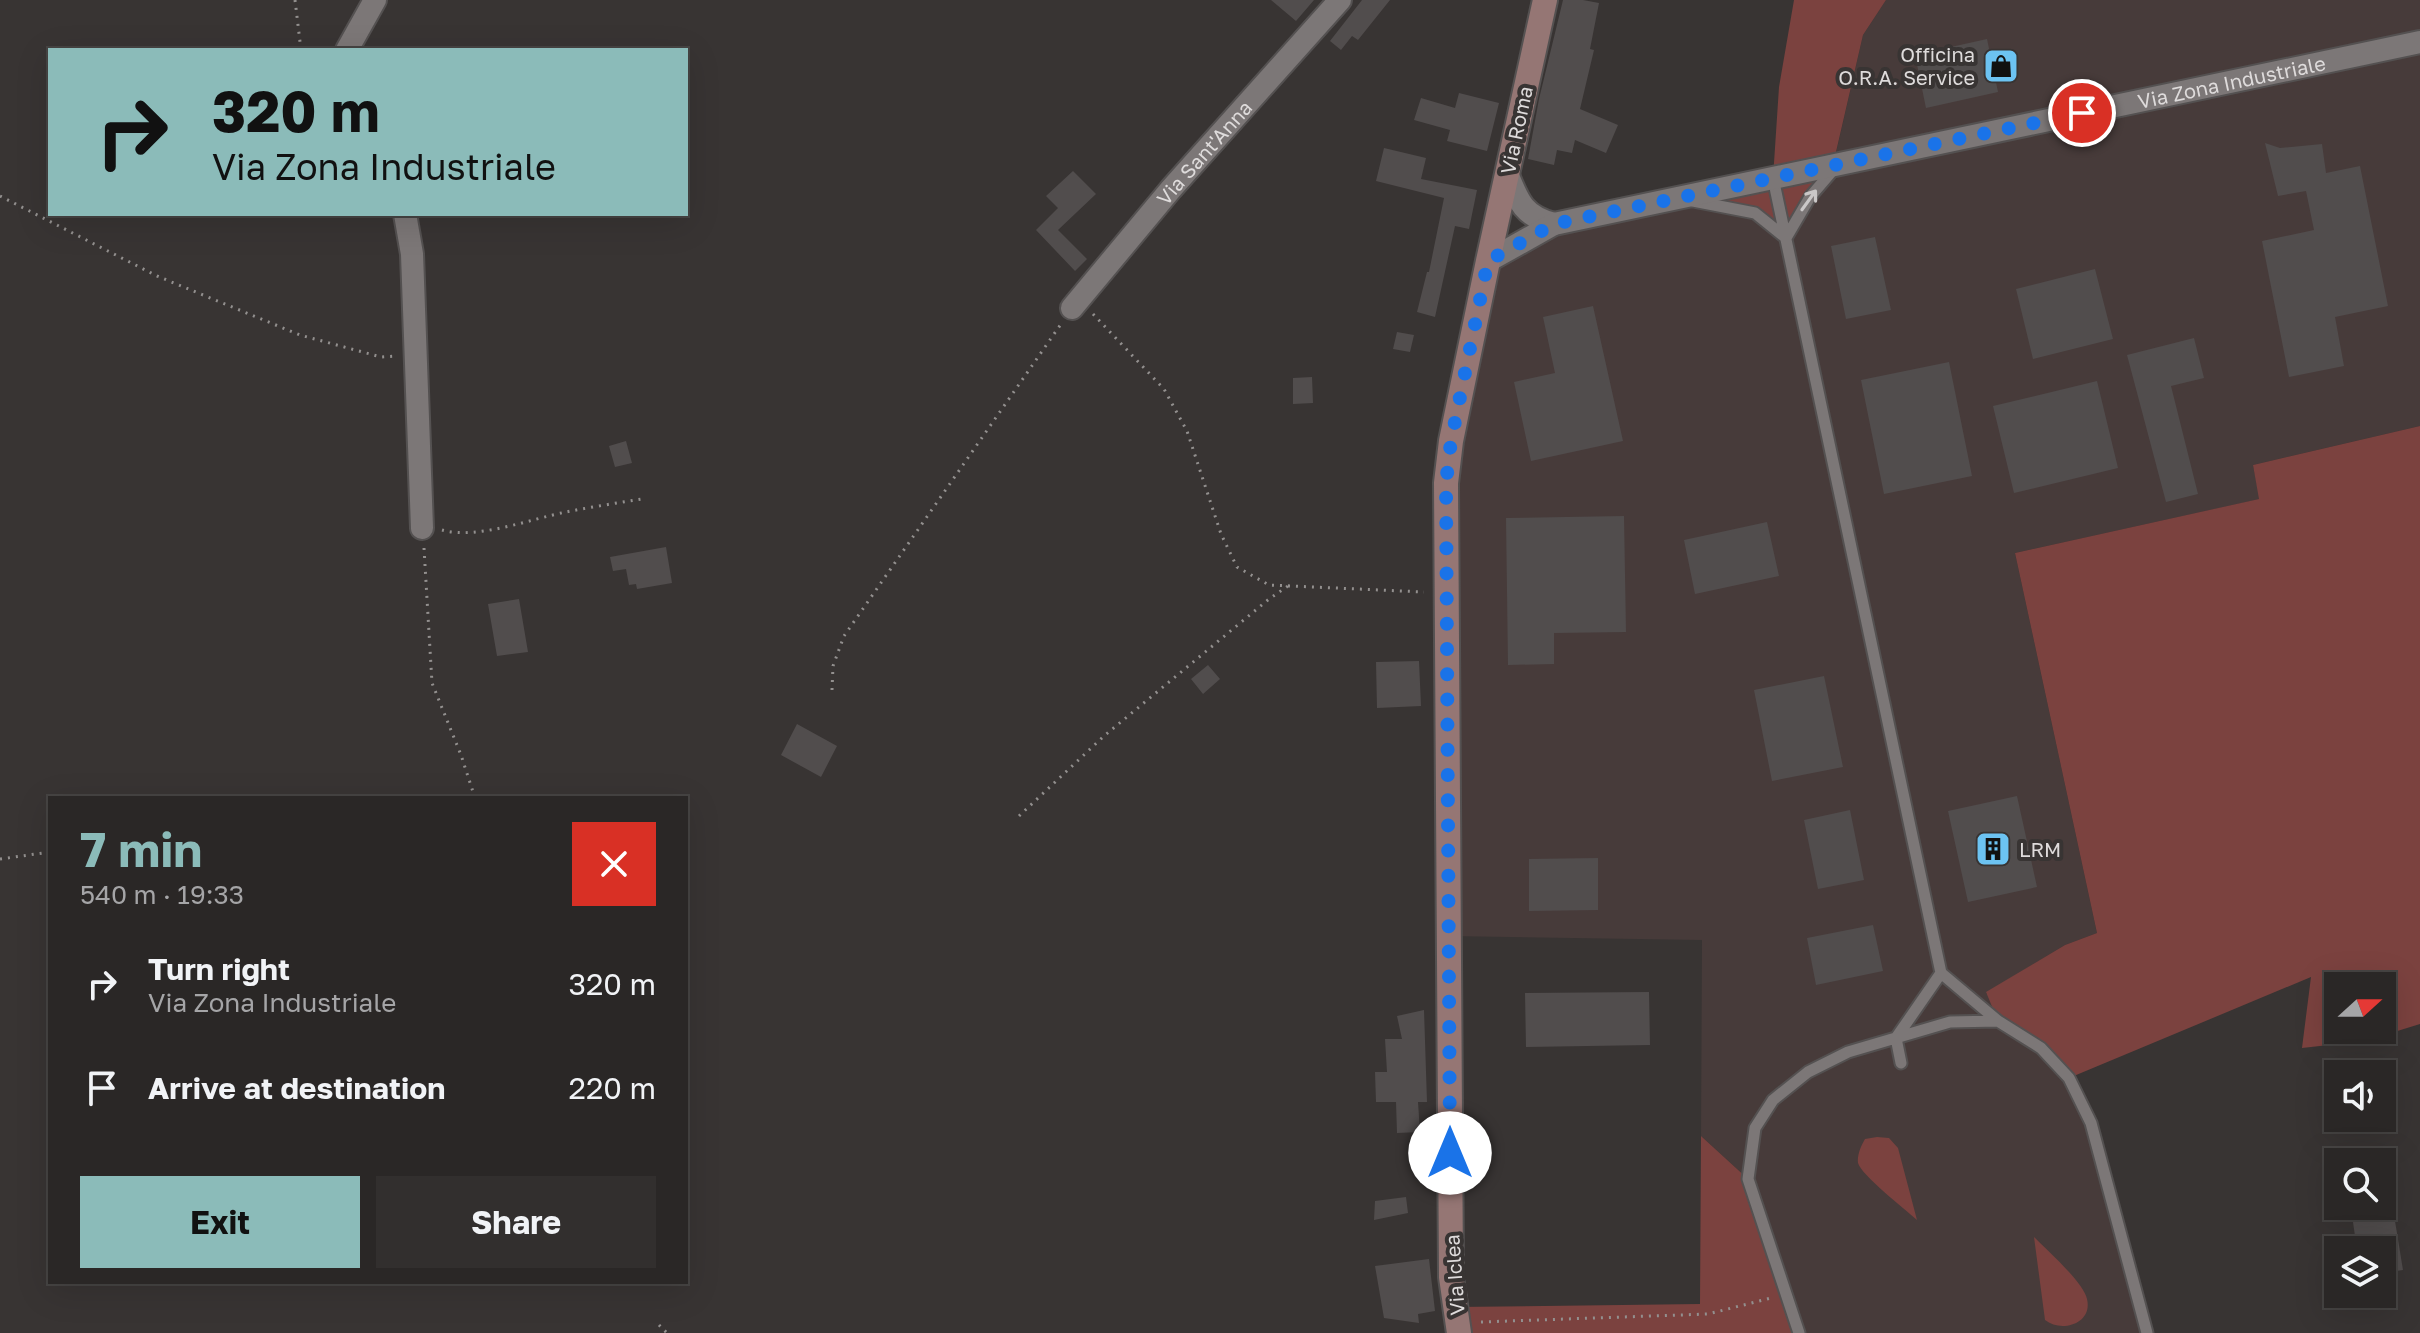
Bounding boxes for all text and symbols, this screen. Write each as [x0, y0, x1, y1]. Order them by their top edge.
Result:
place label: Officina O.R.A. Service [1838, 42, 1975, 89]
shop icon: Officina O.R.A. Service [1982, 47, 2020, 85]
street label: Via Zona Industriale [2135, 50, 2328, 113]
text: 320 m [212, 77, 380, 144]
pin [2048, 79, 2116, 147]
icon: right [80, 80, 184, 184]
street label: Via Roma [1495, 84, 1537, 176]
icon: arrive [2060, 91, 2104, 135]
street label: Via Sant'Anna [1151, 95, 1257, 209]
text: Via Zona Industriale [212, 145, 556, 188]
one-way arrow [1800, 190, 1817, 211]
text: 7 min [80, 820, 202, 878]
button: close [572, 822, 656, 906]
building icon: LRM [1974, 830, 2012, 868]
place label: LRM [2019, 837, 2061, 861]
text: 540 m · 19:33 [80, 879, 244, 910]
text: Turn right [148, 951, 290, 987]
icon: right [80, 962, 124, 1006]
text: 320 m [568, 966, 656, 1002]
north arrow [2324, 972, 2396, 1044]
map controls [2324, 972, 2396, 1308]
text: Via Zona Industriale [148, 987, 396, 1018]
button: sound [2324, 1060, 2396, 1132]
icon: arrive [80, 1066, 124, 1110]
text: Arrive at destination [148, 1070, 445, 1106]
text: 220 m [569, 1070, 656, 1106]
position arrow [1408, 1111, 1492, 1195]
button: search [2324, 1148, 2396, 1220]
button: Exit [80, 1176, 360, 1268]
button: Share [376, 1176, 656, 1268]
street label: Via Iclea [1439, 1234, 1469, 1316]
button: layers [2324, 1236, 2396, 1308]

